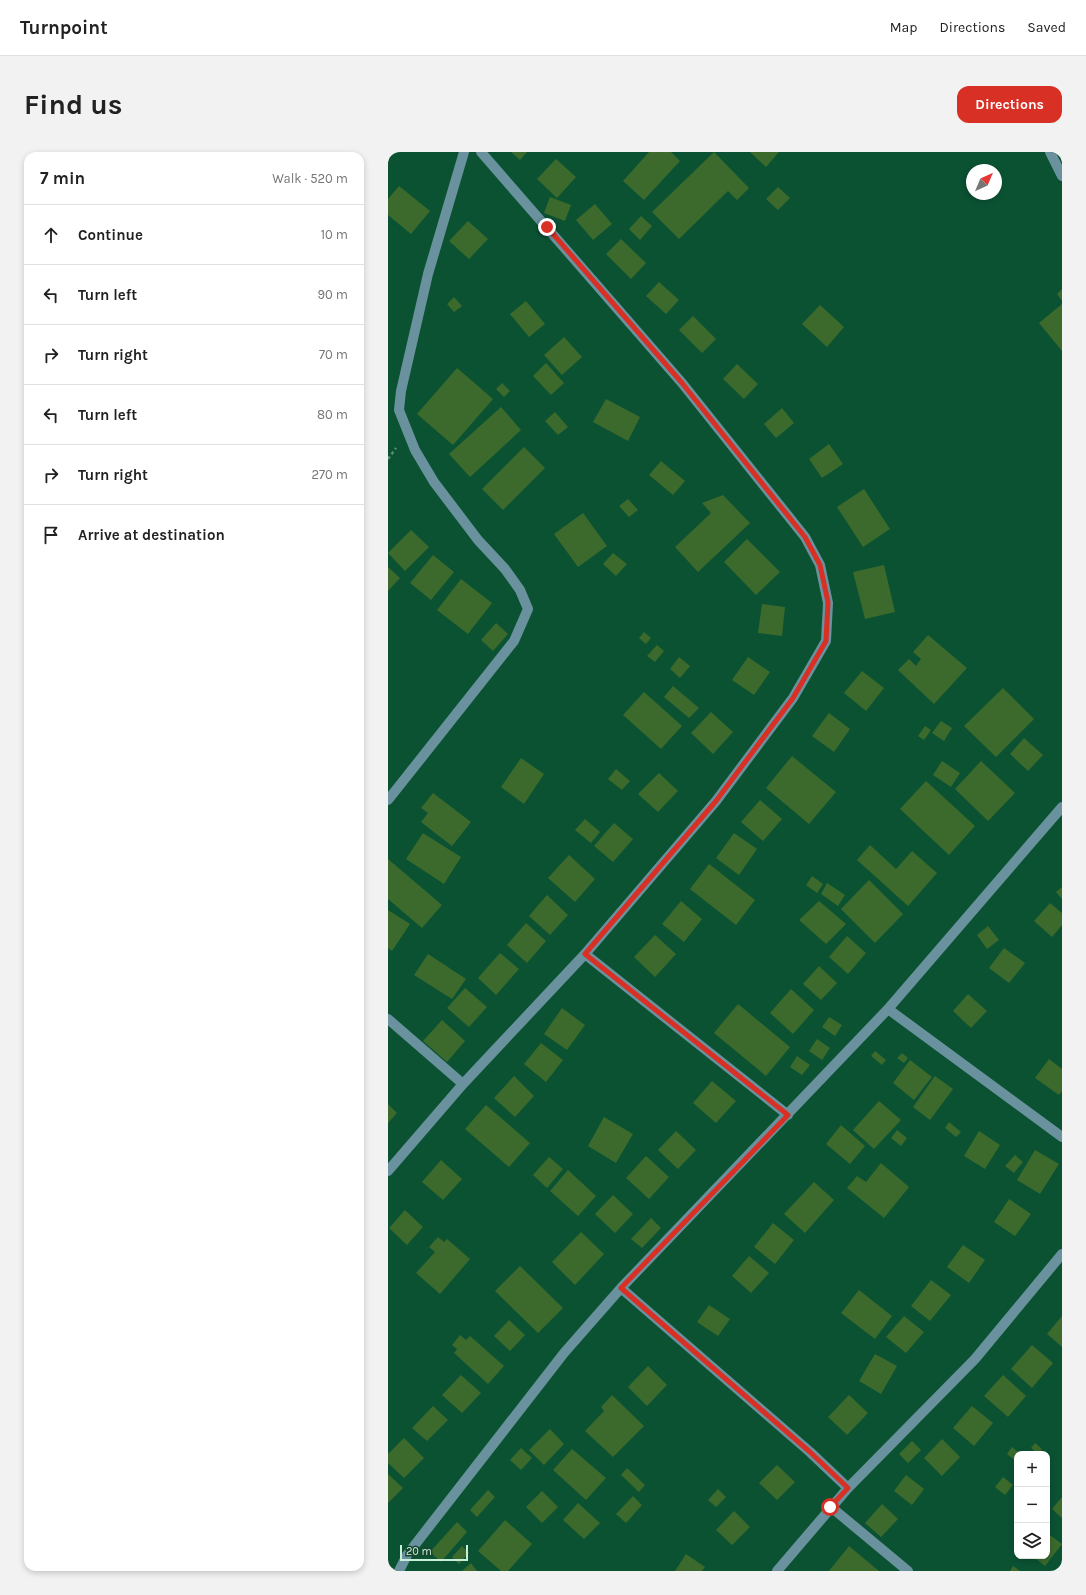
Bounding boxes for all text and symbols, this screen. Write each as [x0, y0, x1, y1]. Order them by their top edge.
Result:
text: Turnpoint [20, 17, 108, 39]
text: Map [890, 19, 918, 36]
text: Directions [940, 19, 1005, 36]
text: Saved [1027, 19, 1066, 36]
button: Directions [957, 86, 1062, 123]
text: Find us [24, 88, 123, 121]
north arrow [966, 164, 1002, 200]
text: 7 min [40, 168, 85, 188]
text: Walk · 520 m [272, 171, 348, 186]
route end [538, 218, 556, 236]
icon: ahead [40, 224, 62, 246]
text: Continue [78, 226, 143, 244]
text: 10 m [321, 227, 348, 242]
icon: left [40, 284, 62, 306]
text: Turn left [78, 286, 137, 304]
text: 90 m [317, 287, 348, 302]
icon: right [40, 344, 62, 366]
text: Turn right [78, 346, 148, 364]
text: 70 m [319, 347, 348, 362]
icon: left [40, 404, 62, 426]
text: Turn left [78, 406, 137, 424]
text: 80 m [317, 407, 348, 422]
icon: right [40, 464, 62, 486]
text: Turn right [78, 466, 148, 484]
text: 270 m [311, 467, 348, 482]
icon: arrive [40, 524, 62, 546]
text: Arrive at destination [78, 526, 225, 544]
map controls [1014, 1451, 1050, 1559]
button: + [1014, 1451, 1050, 1487]
button: − [1014, 1487, 1050, 1523]
route start [821, 1498, 839, 1516]
button: layers [1014, 1523, 1050, 1559]
scale bar [400, 1543, 468, 1562]
text: 20 m [406, 1545, 432, 1558]

